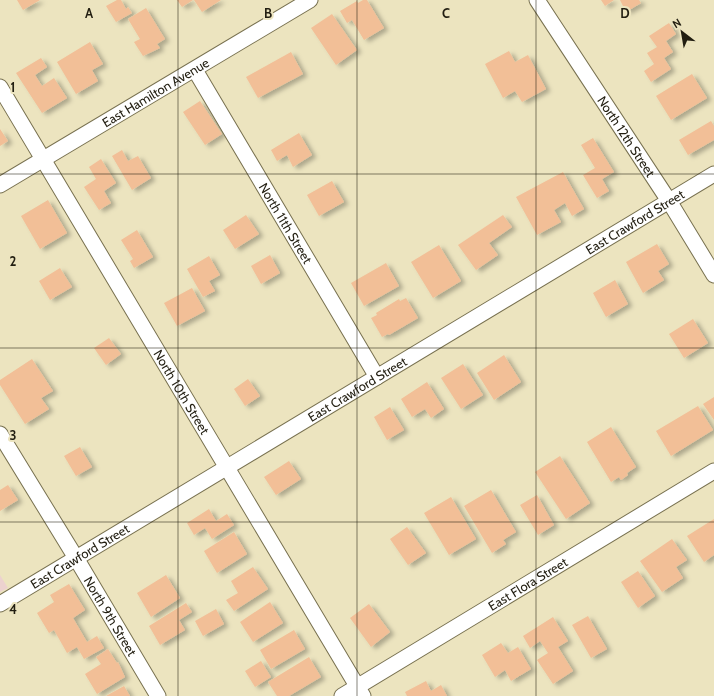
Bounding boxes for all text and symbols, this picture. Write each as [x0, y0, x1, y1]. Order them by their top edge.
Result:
text: A [85, 5, 94, 21]
text: B [264, 5, 272, 21]
text: C [442, 5, 450, 21]
text: D [620, 5, 630, 21]
north arrow [662, 12, 702, 52]
text: N [670, 15, 684, 31]
street label: East Hamilton Avenue [99, 54, 212, 130]
text: 1 [11, 79, 15, 95]
street label: North 12th Street [594, 93, 659, 180]
street label: North 11th Street [256, 180, 316, 267]
street label: East Crawford Street [582, 186, 688, 258]
text: 2 [10, 253, 17, 269]
street label: North 10th Street [150, 347, 213, 438]
street label: East Crawford Street [305, 353, 410, 425]
text: 3 [9, 427, 17, 443]
street label: East Crawford Street [27, 520, 133, 592]
street label: East Flora Street [485, 553, 571, 614]
street label: North 9th Street [81, 573, 141, 659]
text: 4 [9, 601, 17, 617]

